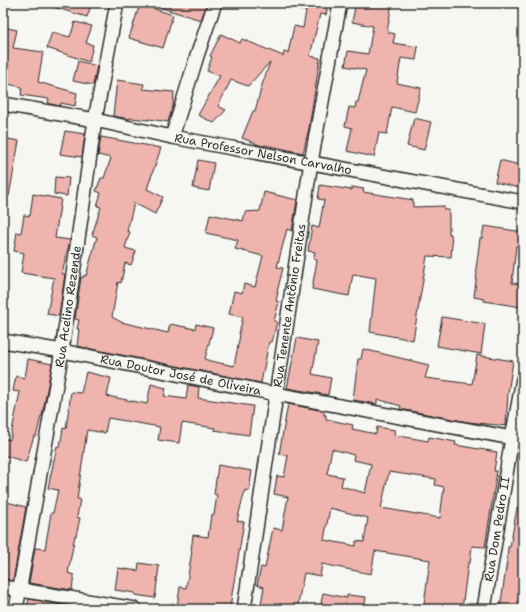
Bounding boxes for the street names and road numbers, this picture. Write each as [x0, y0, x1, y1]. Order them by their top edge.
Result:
street label: Rua Professor Nelson Carvalho [173, 130, 353, 178]
street label: Rua Tenente Antônio Freitas [269, 222, 310, 388]
street label: Rua Acelino Rezende [51, 244, 85, 369]
street label: Rua Doutor José de Oliveira [99, 351, 263, 399]
street label: Rua Dom Pedro II [481, 475, 514, 583]

